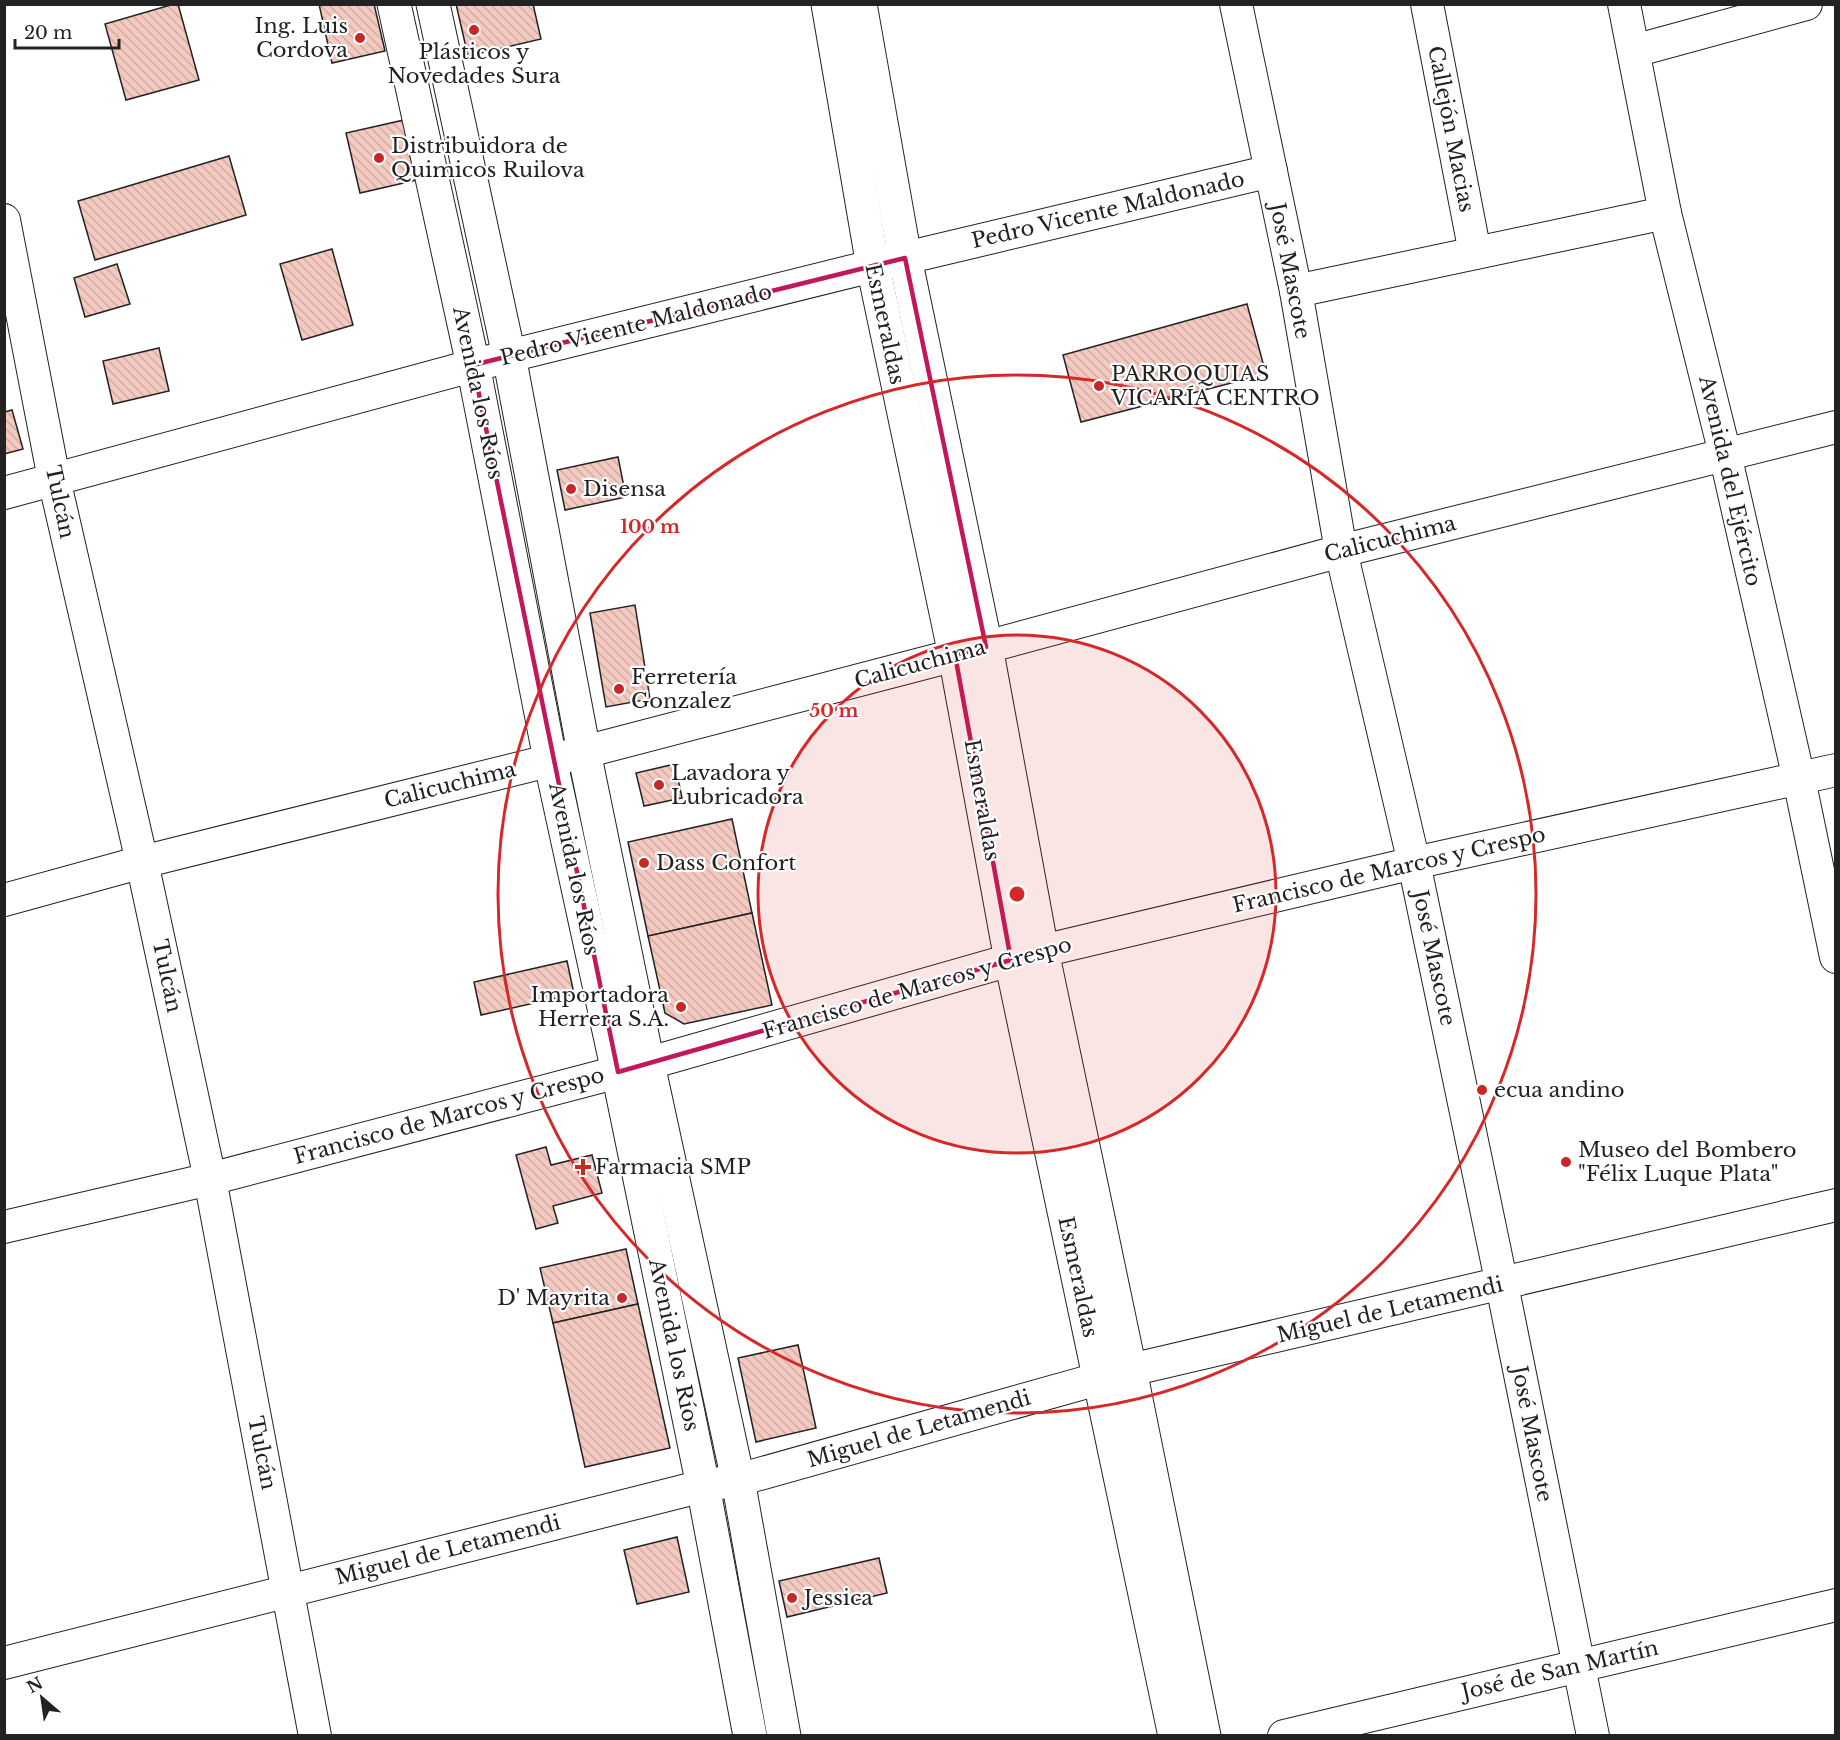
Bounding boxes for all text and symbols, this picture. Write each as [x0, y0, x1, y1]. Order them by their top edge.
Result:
scale bar [15, 12, 118, 50]
place label: Ing. Luis Cordova [255, 13, 348, 63]
text: 20 m [24, 22, 72, 44]
marker: Plásticos y Novedades Sura [467, 23, 481, 37]
marker: Ing. Luis Cordova [353, 31, 367, 45]
place label: Plásticos y Novedades Sura [388, 39, 561, 89]
street label: Callejón Macias [1422, 44, 1480, 214]
place label: Distribuidora de Quimicos Ruilova [391, 133, 585, 183]
marker: Distribuidora de Quimicos Ruilova [372, 151, 386, 165]
street label: Pedro Vicente Maldonado [969, 166, 1247, 254]
street label: José Mascote [1263, 198, 1316, 341]
street label: Esmeraldas [859, 261, 911, 387]
street label: Pedro Vicente Maldonado [497, 279, 775, 371]
street label: Avenida los Ríos [447, 303, 509, 482]
place label: PARROQUIAS VICARÍA CENTRO [1110, 361, 1320, 411]
street label: Avenida del Ejército [1693, 372, 1767, 589]
marker: PARROQUIAS VICARÍA CENTRO [1092, 379, 1106, 393]
street label: Tulcán [40, 463, 80, 541]
place label: Disensa [583, 476, 666, 502]
marker: Disensa [564, 482, 578, 496]
street label: Calicuchima [1321, 510, 1459, 568]
text: 100 m [620, 516, 680, 538]
street label: Calicuchima [852, 634, 989, 694]
place label: Ferretería Gonzalez [631, 664, 737, 714]
marker: Ferretería Gonzalez [612, 682, 626, 696]
text: 50 m [810, 700, 859, 722]
street label: Esmeraldas [959, 737, 1005, 863]
street label: Calicuchima [381, 756, 519, 814]
place label: Lavadora y Lubricadora [671, 760, 804, 810]
marker: Lavadora y Lubricadora [652, 778, 666, 792]
street label: Avenida los Ríos [543, 779, 605, 958]
street label: Francisco de Marcos y Crespo [1230, 821, 1548, 919]
place label: Dass Confort [656, 850, 796, 876]
marker: Dass Confort [637, 856, 651, 870]
centre of rings [1007, 884, 1027, 904]
street label: José Mascote [1406, 885, 1461, 1028]
street label: Francisco de Marcos y Crespo [759, 931, 1075, 1045]
street label: Tulcán [147, 937, 187, 1015]
place label: Importadora Herrera S.A. [531, 982, 669, 1032]
marker: Importadora Herrera S.A. [674, 1000, 688, 1014]
street label: Francisco de Marcos y Crespo [291, 1062, 607, 1170]
place label: ecua andino [1494, 1077, 1624, 1103]
marker: ecua andino [1475, 1083, 1489, 1097]
place label: Museo del Bombero "Félix Luque Plata" [1578, 1137, 1797, 1187]
place label: Farmacia SMP [595, 1154, 751, 1180]
marker: Museo del Bombero "Félix Luque Plata" [1559, 1155, 1573, 1169]
marker: Farmacia SMP [576, 1160, 590, 1174]
street label: Esmeraldas [1052, 1214, 1104, 1340]
street label: Avenida los Ríos [643, 1255, 705, 1434]
street label: Miguel de Letamendi [1275, 1271, 1505, 1349]
place label: D' Mayrita [497, 1285, 610, 1311]
marker: D' Mayrita [615, 1291, 629, 1305]
street label: José Mascote [1505, 1361, 1558, 1504]
street label: Miguel de Letamendi [804, 1385, 1034, 1473]
street label: Tulcán [242, 1414, 282, 1492]
street label: Miguel de Letamendi [333, 1509, 563, 1591]
place label: Jessica [801, 1585, 873, 1611]
marker: Jessica [785, 1591, 799, 1605]
street label: José de San Martín [1456, 1635, 1661, 1706]
north arrow [12, 1668, 72, 1728]
text: N [23, 1672, 46, 1697]

